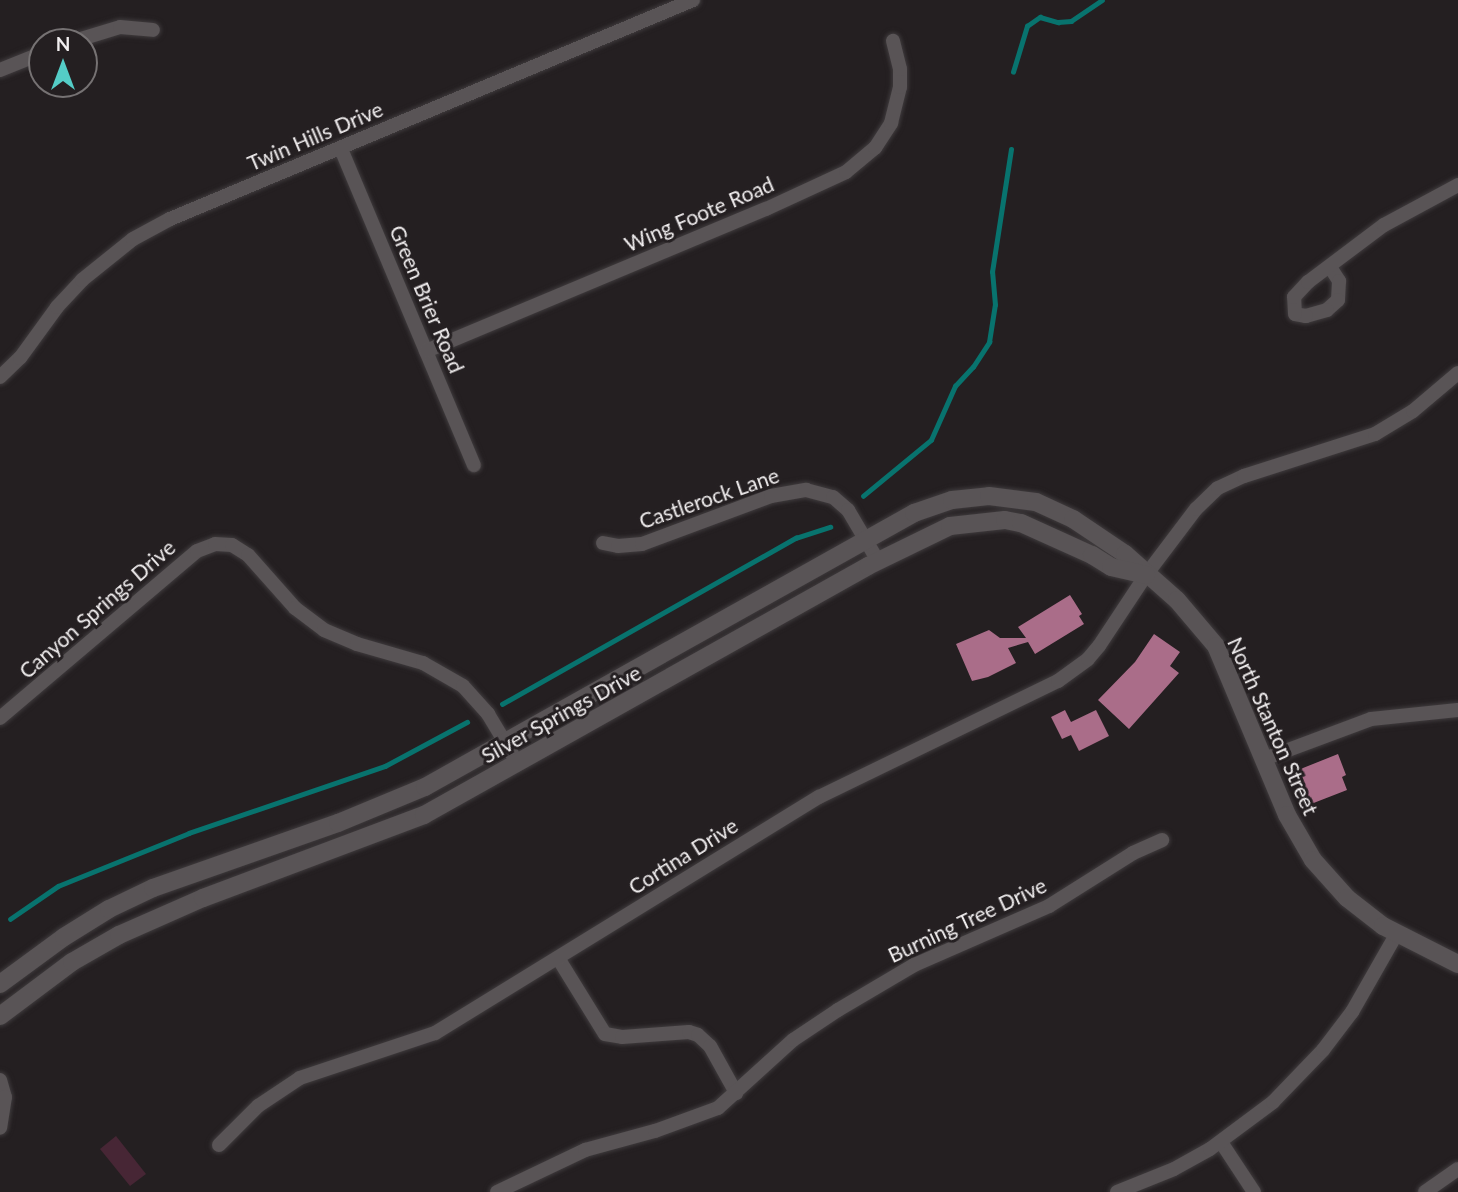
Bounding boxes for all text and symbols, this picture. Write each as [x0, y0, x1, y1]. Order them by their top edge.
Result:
north arrow [28, 28, 98, 98]
text: N [56, 32, 70, 55]
street label: Twin Hills Drive [244, 96, 386, 176]
street label: Wing Foote Road [621, 171, 777, 257]
street label: Green Brier Road [384, 221, 470, 377]
street label: Castlerock Lane [636, 462, 782, 534]
street label: Canyon Springs Drive [14, 534, 180, 684]
street label: North Stanton Street [1222, 633, 1324, 819]
street label: Silver Springs Drive [477, 660, 645, 768]
street label: Cortina Drive [624, 812, 742, 900]
street label: Burning Tree Drive [884, 872, 1050, 968]

